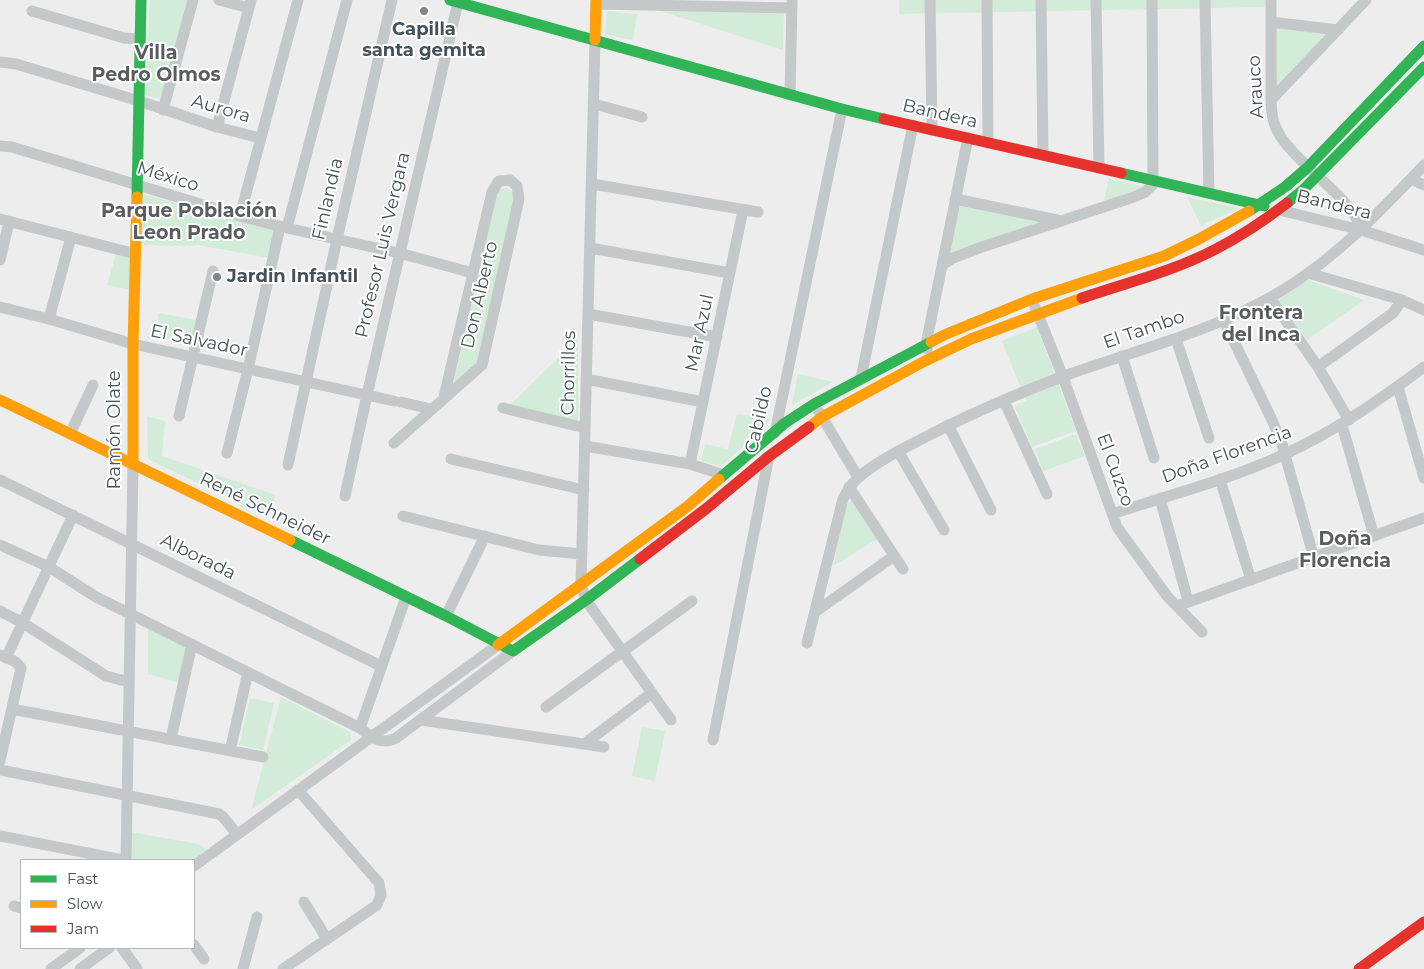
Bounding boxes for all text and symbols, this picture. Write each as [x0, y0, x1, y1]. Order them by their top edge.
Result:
marker: Capilla santa gemita [418, 5, 430, 17]
place label: Capilla santa gemita [362, 19, 486, 62]
district label: Villa Pedro Olmos [92, 42, 220, 86]
street label: Arauco [1244, 55, 1268, 119]
street label: Aurora [189, 90, 253, 128]
street label: Bandera [900, 95, 980, 133]
street label: Profesor Luis Vergara [351, 150, 415, 340]
street label: Finlandia [308, 156, 348, 242]
street label: México [134, 157, 202, 197]
street label: Bandera [1294, 185, 1374, 225]
district label: Parque Población Leon Prado [101, 200, 277, 244]
street label: Don Alberto [457, 239, 503, 351]
place label: Jardin Infantil [227, 266, 358, 288]
marker: Jardin Infantil [211, 271, 223, 283]
street label: Mar Azul [681, 292, 719, 374]
district label: Frontera del Inca [1219, 302, 1303, 346]
street label: El Tambo [1100, 306, 1188, 354]
street label: El Salvador [148, 320, 250, 362]
street label: Chorrillos [557, 330, 581, 416]
street label: Ramón Olate [104, 370, 126, 490]
street label: Cabildo [741, 384, 777, 456]
street label: Doña Florencia [1159, 421, 1295, 489]
street label: El Cuzco [1092, 430, 1138, 510]
street label: René Schneider [196, 468, 334, 550]
district label: Doña Florencia [1299, 528, 1391, 572]
street label: Alborada [157, 530, 239, 584]
legend [20, 859, 195, 949]
text: Fast [67, 869, 98, 888]
text: Slow [67, 894, 103, 913]
text: Jam [67, 919, 99, 938]

